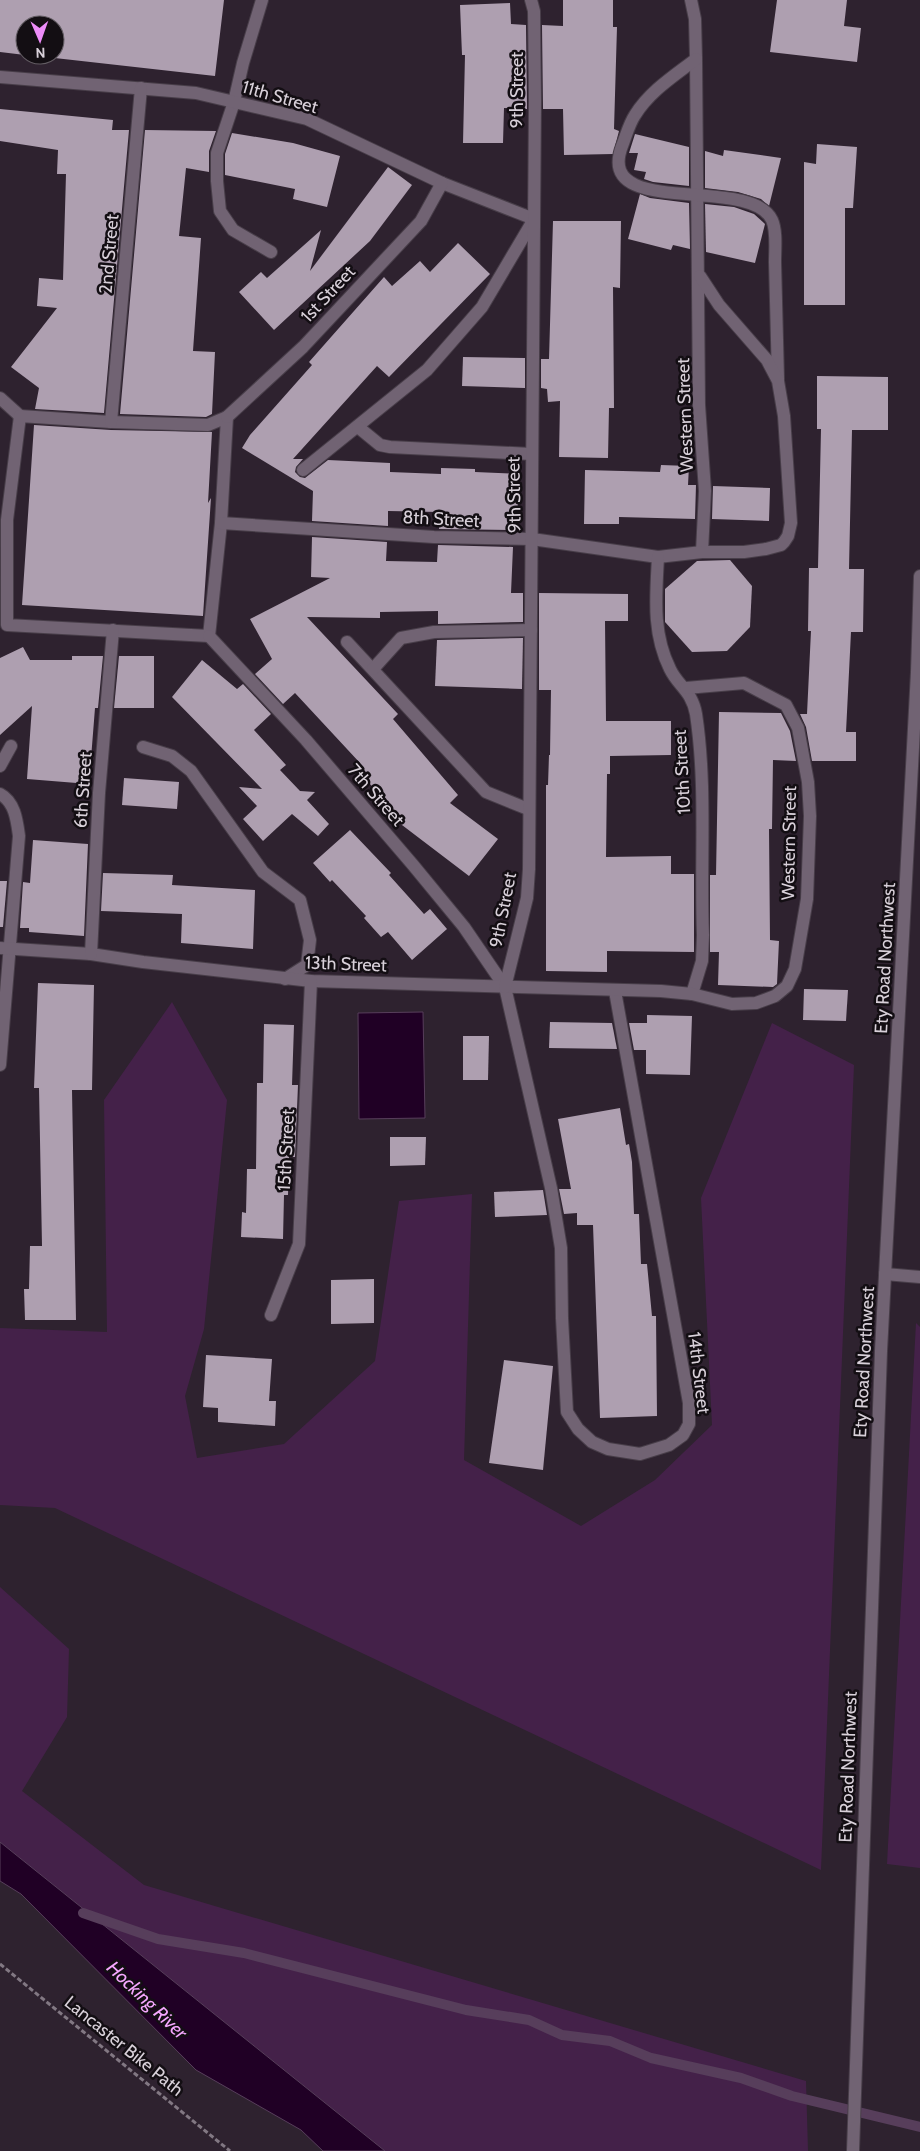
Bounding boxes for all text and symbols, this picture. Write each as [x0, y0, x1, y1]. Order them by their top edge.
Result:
north arrow [15, 15, 65, 65]
text: N [35, 44, 46, 62]
street label: 9th Street [506, 52, 528, 128]
street label: 11th Street [240, 76, 320, 118]
street label: 2nd Street [95, 213, 123, 295]
street label: 1st Street [296, 261, 360, 327]
street label: Western Street [672, 358, 698, 472]
street label: 9th Street [502, 457, 526, 533]
street label: 8th Street [402, 506, 480, 532]
street label: 10th Street [669, 729, 695, 815]
street label: 6th Street [69, 751, 97, 829]
street label: 7th Street [343, 759, 409, 831]
street label: Western Street [777, 786, 801, 900]
street label: 9th Street [485, 870, 521, 950]
street label: Ety Road Northwest [870, 882, 900, 1034]
street label: 13th Street [305, 952, 387, 976]
street label: 15th Street [273, 1109, 299, 1191]
street label: Ety Road Northwest [849, 1286, 879, 1438]
street label: 14th Street [683, 1331, 715, 1415]
street label: Ety Road Northwest [834, 1691, 862, 1843]
water label: Hocking River [102, 1956, 193, 2045]
street label: Lancaster Bike Path [60, 1991, 188, 2101]

